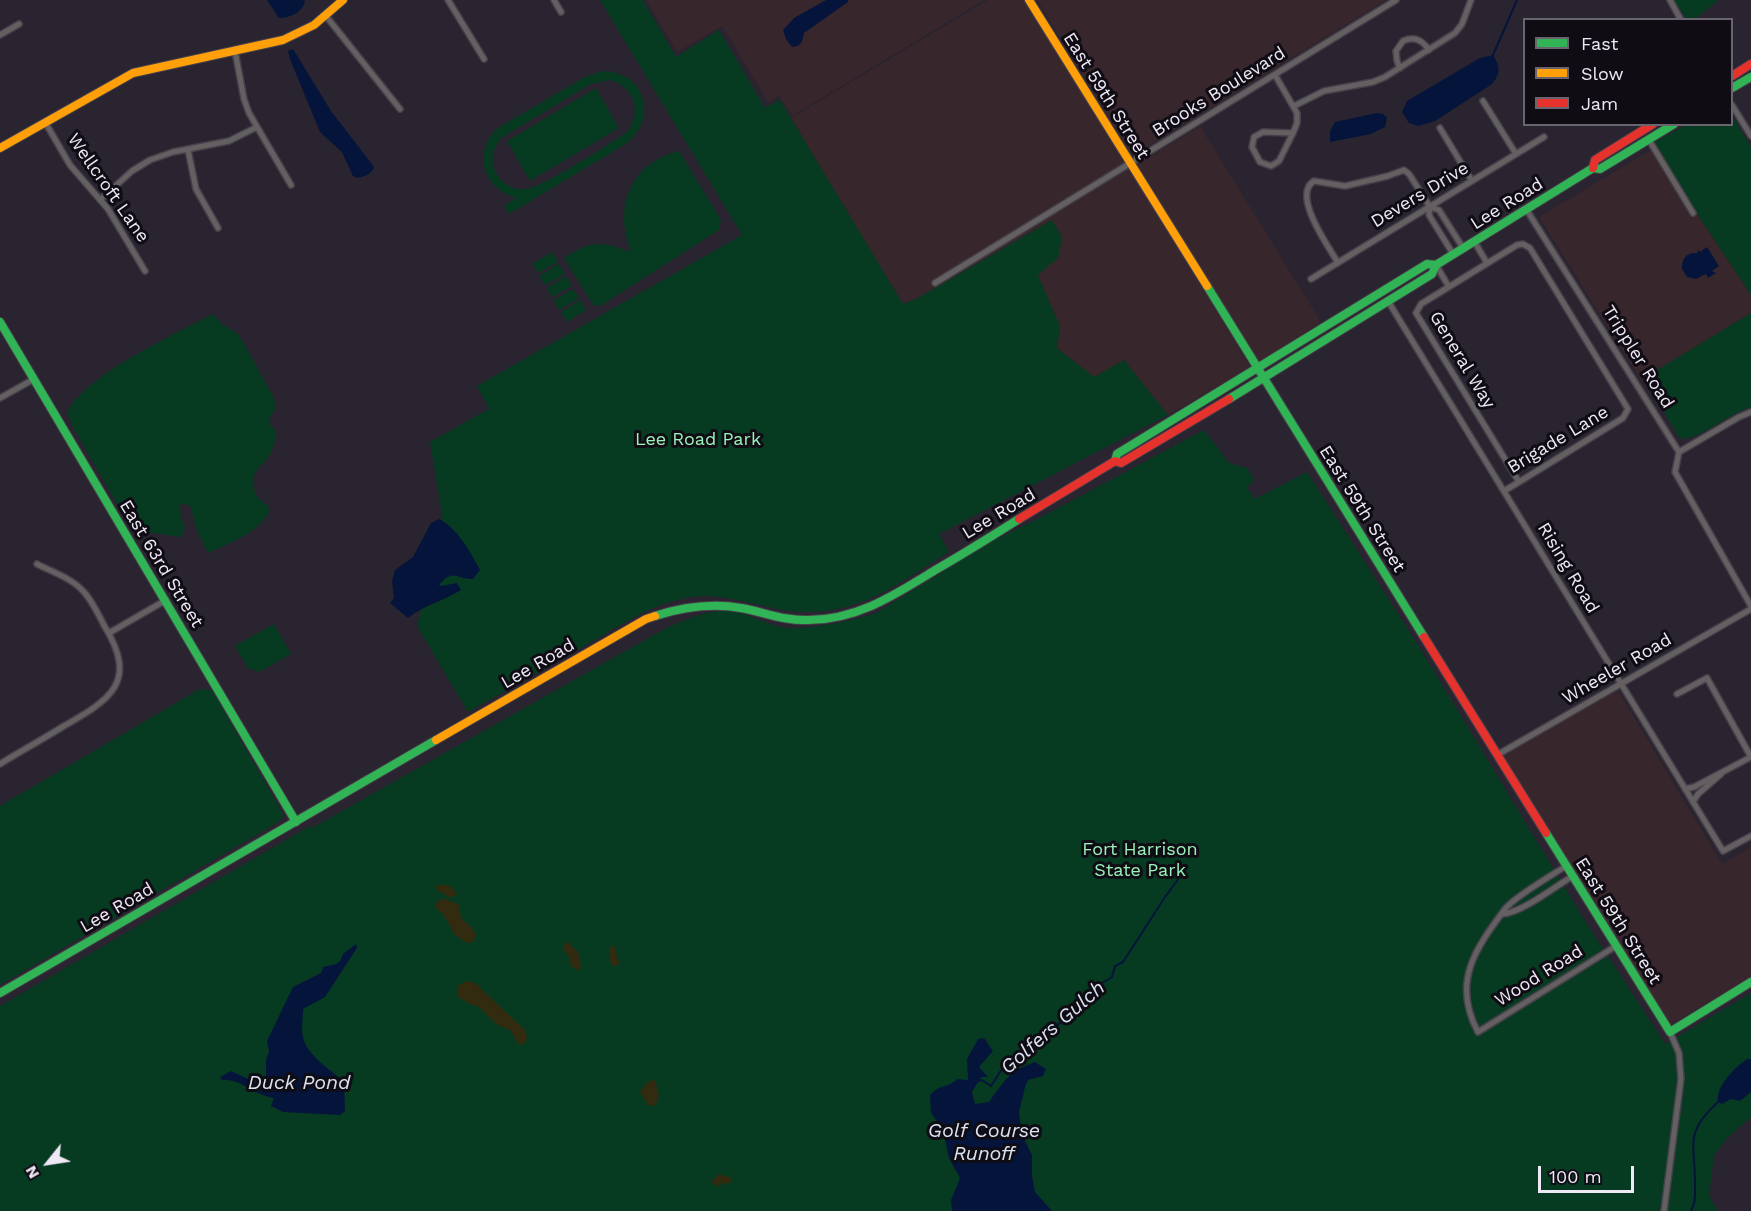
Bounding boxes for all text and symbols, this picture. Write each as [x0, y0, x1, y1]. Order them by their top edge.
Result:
legend [1523, 18, 1733, 126]
street label: East 59th Street [1058, 29, 1154, 163]
text: Fast [1581, 33, 1618, 54]
street label: Brooks Boulevard [1148, 42, 1290, 142]
text: Slow [1581, 63, 1624, 84]
text: Jam [1581, 93, 1618, 114]
street label: Wellcroft Lane [62, 129, 154, 247]
street label: Devers Drive [1367, 157, 1473, 233]
street label: Lee Road [1467, 173, 1547, 235]
street label: Trippler Road [1598, 301, 1678, 413]
street label: General Way [1425, 308, 1499, 412]
street label: Brigade Lane [1504, 401, 1612, 479]
park label: Lee Road Park [635, 429, 761, 451]
street label: East 59th Street [1314, 442, 1410, 576]
street label: Lee Road [959, 484, 1039, 544]
street label: East 63rd Street [114, 496, 208, 632]
street label: Rising Road [1533, 519, 1603, 617]
street label: Wheeler Road [1559, 629, 1675, 709]
street label: Lee Road [497, 634, 579, 694]
park label: Fort Harrison State Park [1082, 839, 1198, 882]
street label: East 59th Street [1570, 854, 1666, 988]
street label: Lee Road [76, 878, 158, 938]
street label: Wood Road [1491, 940, 1587, 1012]
water label: Golfers Gulch [996, 976, 1110, 1080]
water label: Duck Pond [248, 1071, 350, 1095]
water label: Golf Course Runoff [928, 1119, 1040, 1166]
north arrow [18, 1133, 78, 1193]
scale bar [1541, 1154, 1637, 1192]
text: N [21, 1162, 43, 1182]
text: 100 m [1549, 1166, 1602, 1187]

